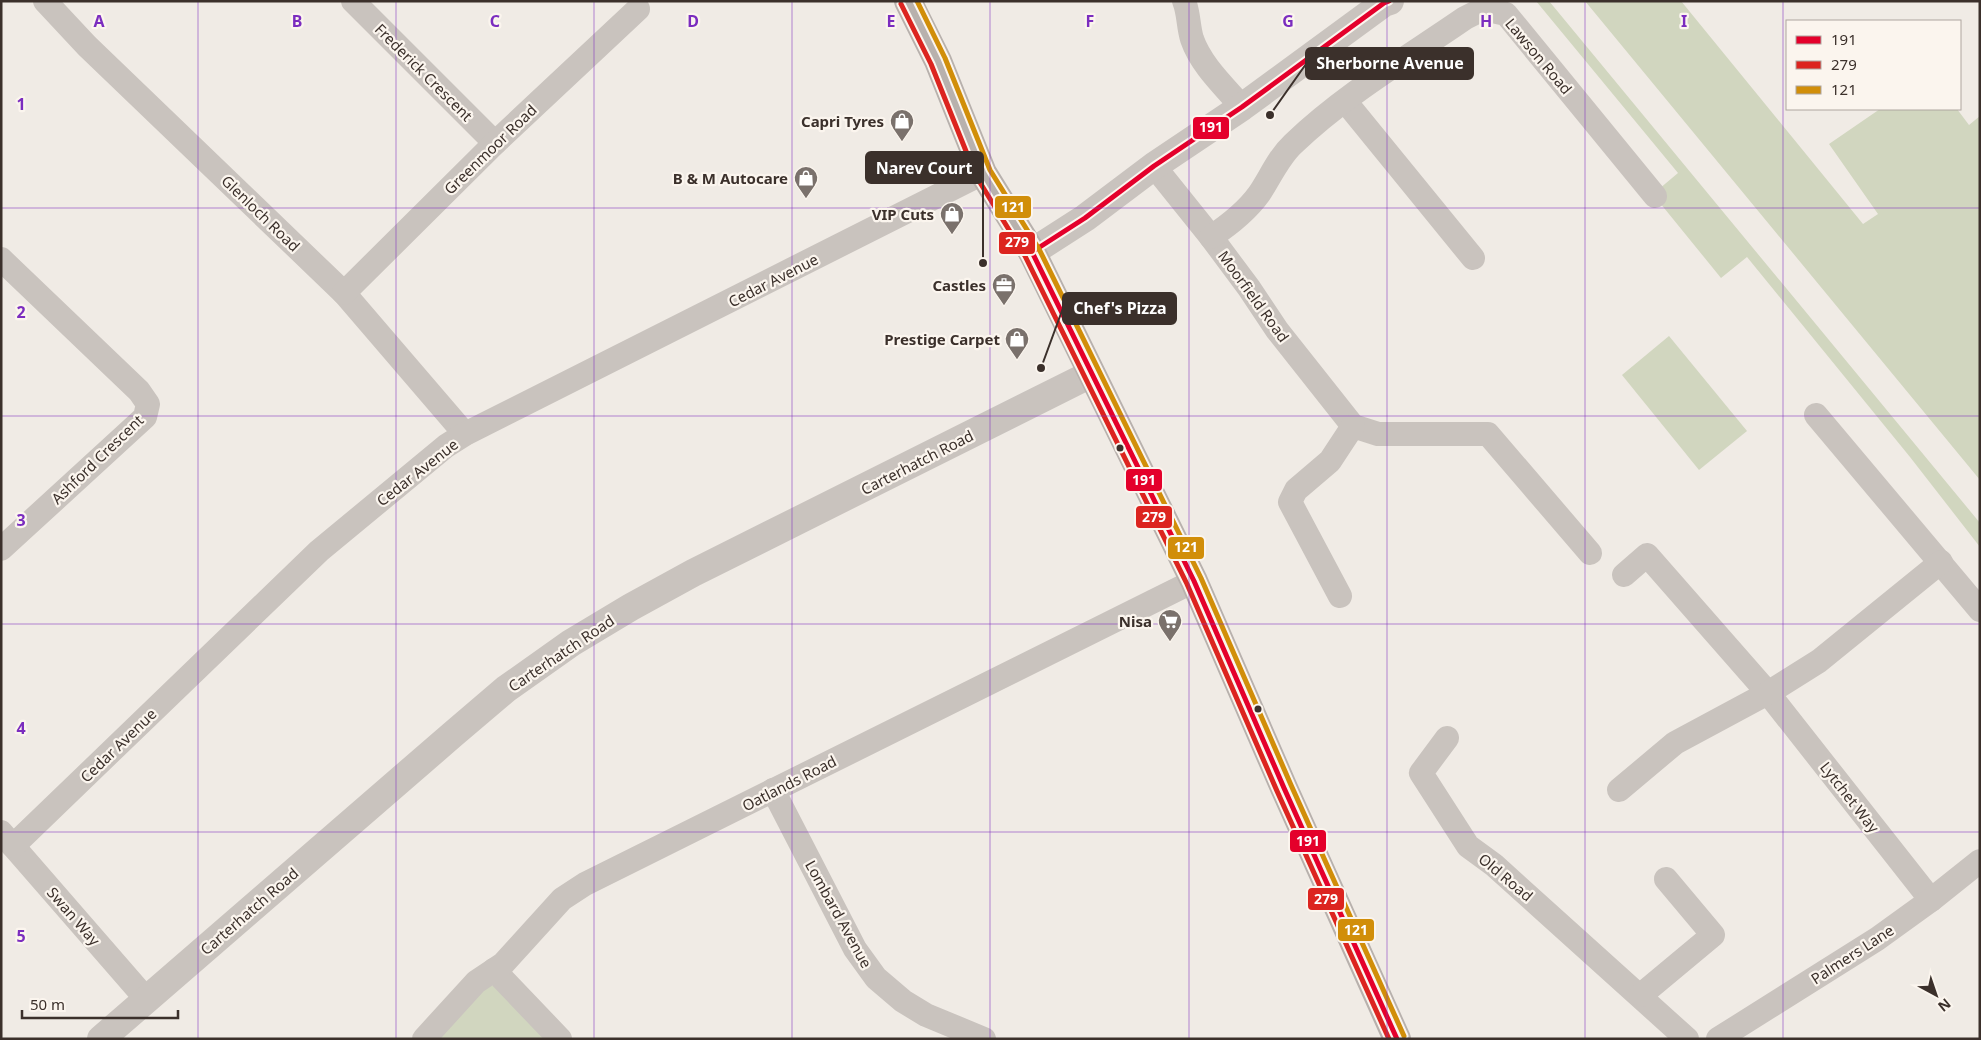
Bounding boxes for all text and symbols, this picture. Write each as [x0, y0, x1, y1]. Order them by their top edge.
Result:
text: A [93, 10, 105, 32]
text: B [292, 10, 302, 32]
text: C [490, 10, 500, 32]
text: D [687, 10, 699, 32]
text: E [887, 10, 896, 32]
text: F [1086, 10, 1094, 32]
text: G [1282, 10, 1294, 32]
text: H [1480, 10, 1492, 32]
text: I [1681, 10, 1687, 32]
street label: Lawson Road [1501, 14, 1577, 98]
street label: Frederick Crescent [371, 19, 478, 126]
legend [1786, 20, 1961, 110]
text: 191 [1831, 29, 1857, 49]
callout: Sherborne Avenue [1306, 48, 1473, 79]
text: Sherborne Avenue [1316, 52, 1464, 74]
text: 279 [1831, 54, 1857, 74]
text: 121 [1831, 79, 1857, 99]
text: 1 [16, 93, 26, 115]
street label: Greenmoor Road [439, 100, 541, 198]
shop icon: Capri Tyres [889, 108, 915, 142]
place label: Capri Tyres [801, 111, 884, 131]
line badge: 191 [1192, 116, 1230, 140]
text: 191 [1199, 117, 1223, 136]
callout: Narev Court [866, 152, 983, 183]
text: Narev Court [876, 157, 972, 179]
shop icon: B & M Autocare [793, 165, 819, 199]
place label: B & M Autocare [673, 168, 788, 188]
street label: Glenloch Road [217, 170, 305, 256]
line badge: 121 [994, 195, 1032, 219]
text: 121 [1001, 197, 1025, 216]
shop icon: VIP Cuts [939, 201, 965, 235]
place label: VIP Cuts [872, 204, 934, 224]
line badge: 279 [998, 231, 1036, 255]
text: 279 [1005, 232, 1029, 251]
street label: Moorfield Road [1214, 246, 1294, 346]
street label: Cedar Avenue [725, 249, 821, 311]
office icon: Castles [991, 272, 1017, 306]
place label: Castles [932, 275, 986, 295]
callout: Chef's Pizza [1063, 293, 1176, 324]
text: Chef's Pizza [1073, 297, 1167, 319]
text: 2 [16, 301, 26, 323]
shop icon: Prestige Carpet [1004, 326, 1030, 360]
place label: Prestige Carpet [884, 329, 1000, 349]
street label: Ashford Crescent [47, 409, 148, 508]
street label: Carterhatch Road [857, 425, 977, 499]
street label: Cedar Avenue [372, 434, 462, 510]
unlabelled marker [1115, 443, 1125, 453]
line badge: 191 [1125, 468, 1163, 492]
text: 191 [1132, 470, 1156, 489]
line badge: 279 [1135, 505, 1173, 529]
text: 279 [1142, 507, 1166, 526]
text: 3 [16, 509, 26, 531]
line badge: 121 [1167, 536, 1205, 560]
text: 121 [1174, 537, 1198, 556]
supermarket icon: Nisa [1157, 608, 1183, 642]
street label: Carterhatch Road [504, 610, 618, 696]
place label: Nisa [1119, 611, 1152, 631]
street label: Cedar Avenue [76, 704, 160, 786]
unlabelled marker [1253, 704, 1263, 714]
text: 4 [16, 717, 26, 739]
street label: Oatlands Road [738, 751, 840, 815]
street label: Lytchet Way [1816, 757, 1884, 837]
line badge: 191 [1289, 829, 1327, 853]
text: 191 [1296, 831, 1320, 850]
street label: Old Road [1475, 849, 1537, 905]
street label: Lombard Avenue [801, 857, 877, 971]
street label: Carterhatch Road [196, 863, 302, 959]
street label: Swan Way [43, 883, 105, 950]
line badge: 279 [1307, 887, 1345, 911]
text: 279 [1314, 889, 1338, 908]
line badge: 121 [1337, 918, 1375, 942]
text: 121 [1344, 920, 1368, 939]
street label: Palmers Lane [1807, 920, 1897, 988]
text: 5 [16, 925, 26, 947]
north arrow [1911, 970, 1961, 1020]
scale bar [22, 988, 179, 1020]
text: 50 m [30, 994, 65, 1014]
text: N [1934, 994, 1955, 1016]

